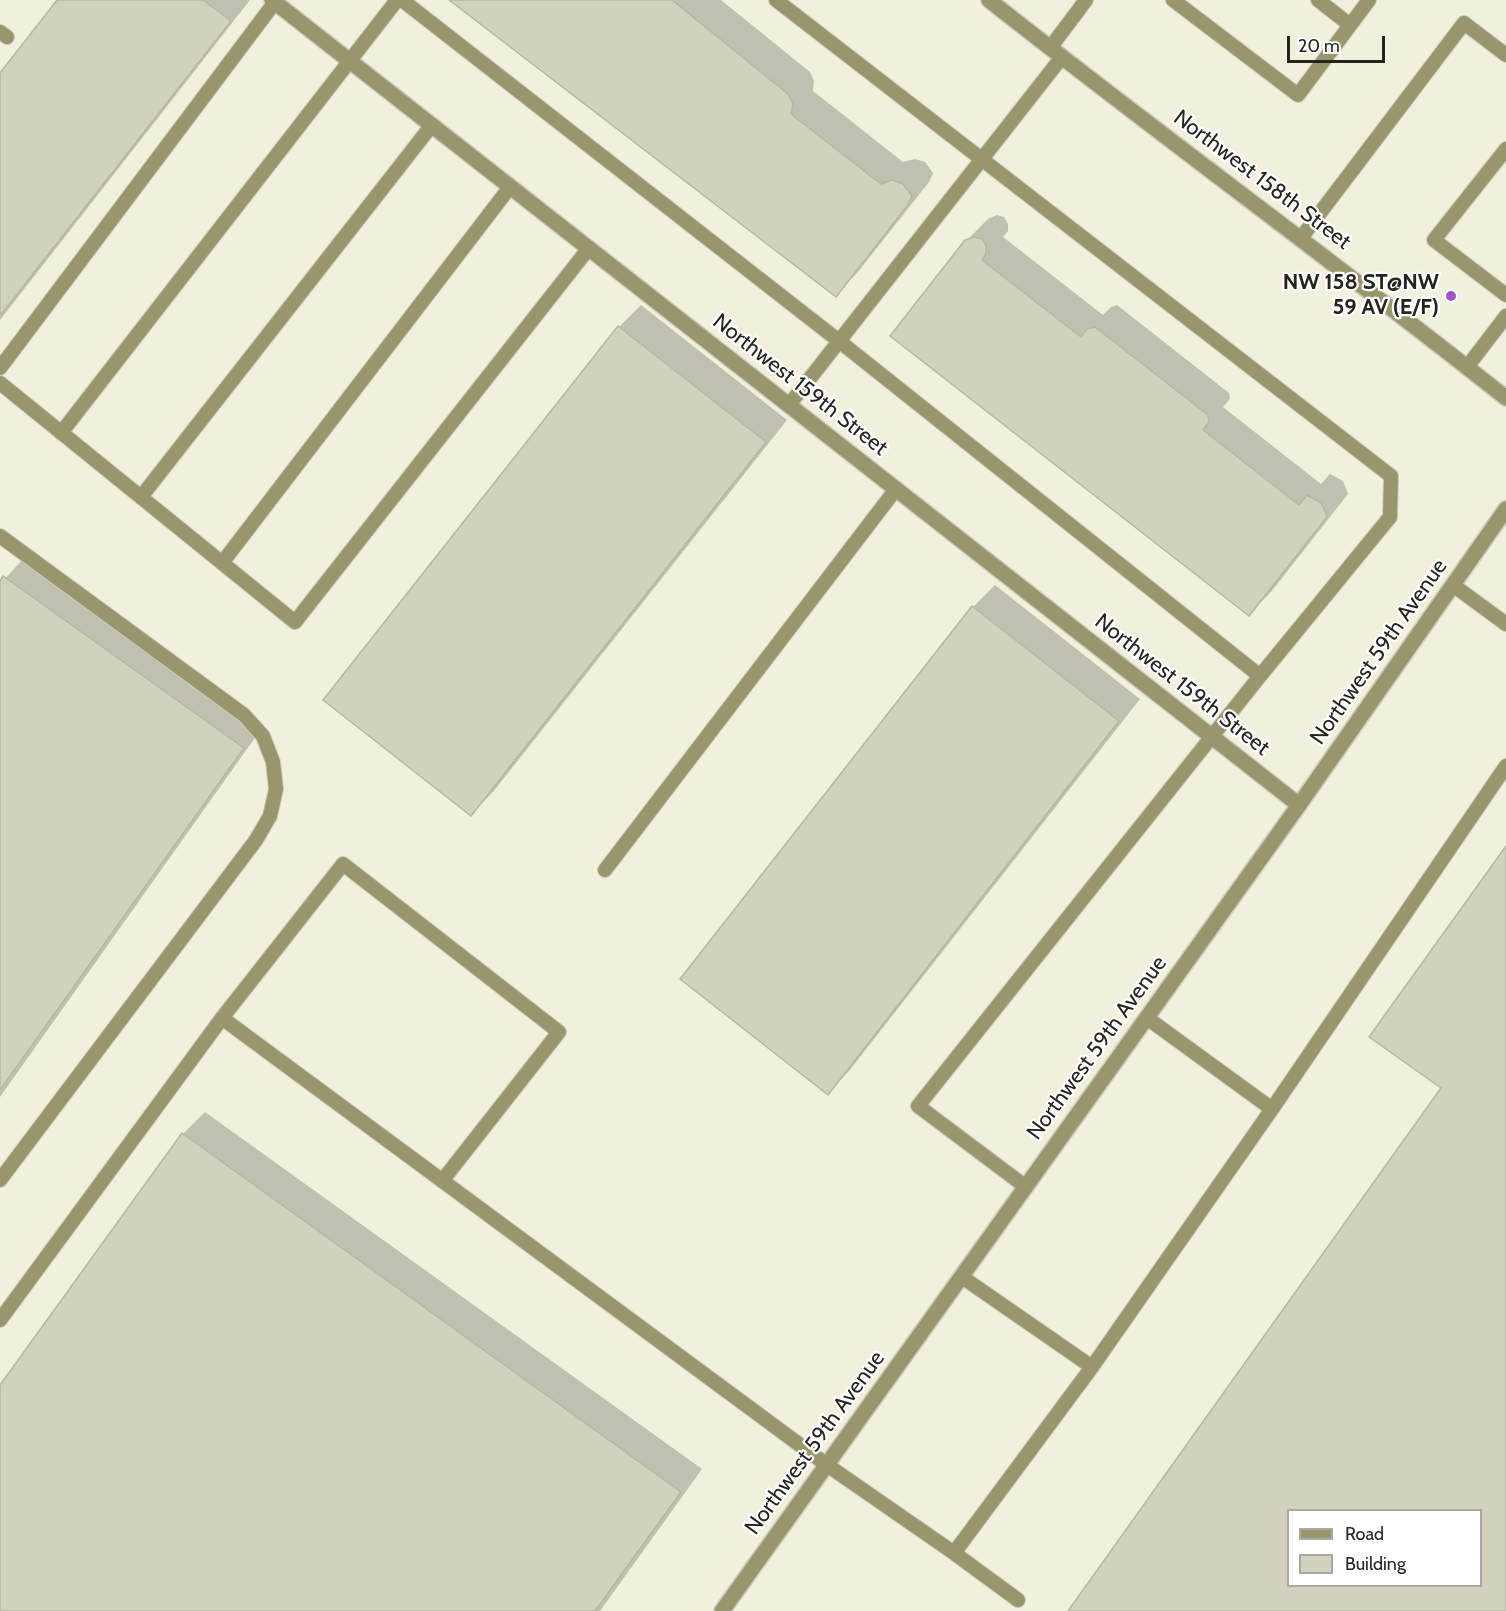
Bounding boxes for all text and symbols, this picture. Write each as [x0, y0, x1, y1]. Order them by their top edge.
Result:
scale bar [1290, 24, 1388, 62]
text: 20 m [1298, 35, 1340, 57]
street label: Northwest 158th Street [1168, 105, 1356, 255]
place label: NW 158 ST@NW 59 AV (E/F) [1283, 270, 1439, 322]
marker: NW 158 ST@NW 59 AV (E/F) [1444, 289, 1458, 303]
street label: Northwest 159th Street [707, 309, 893, 461]
street label: Northwest 59th Avenue [1305, 554, 1453, 750]
street label: Northwest 159th Street [1089, 609, 1275, 761]
street label: Northwest 59th Avenue [1022, 951, 1172, 1145]
street label: Northwest 59th Avenue [740, 1346, 890, 1540]
legend [1287, 1509, 1482, 1587]
text: Road [1345, 1523, 1384, 1545]
text: Building [1345, 1553, 1406, 1575]

